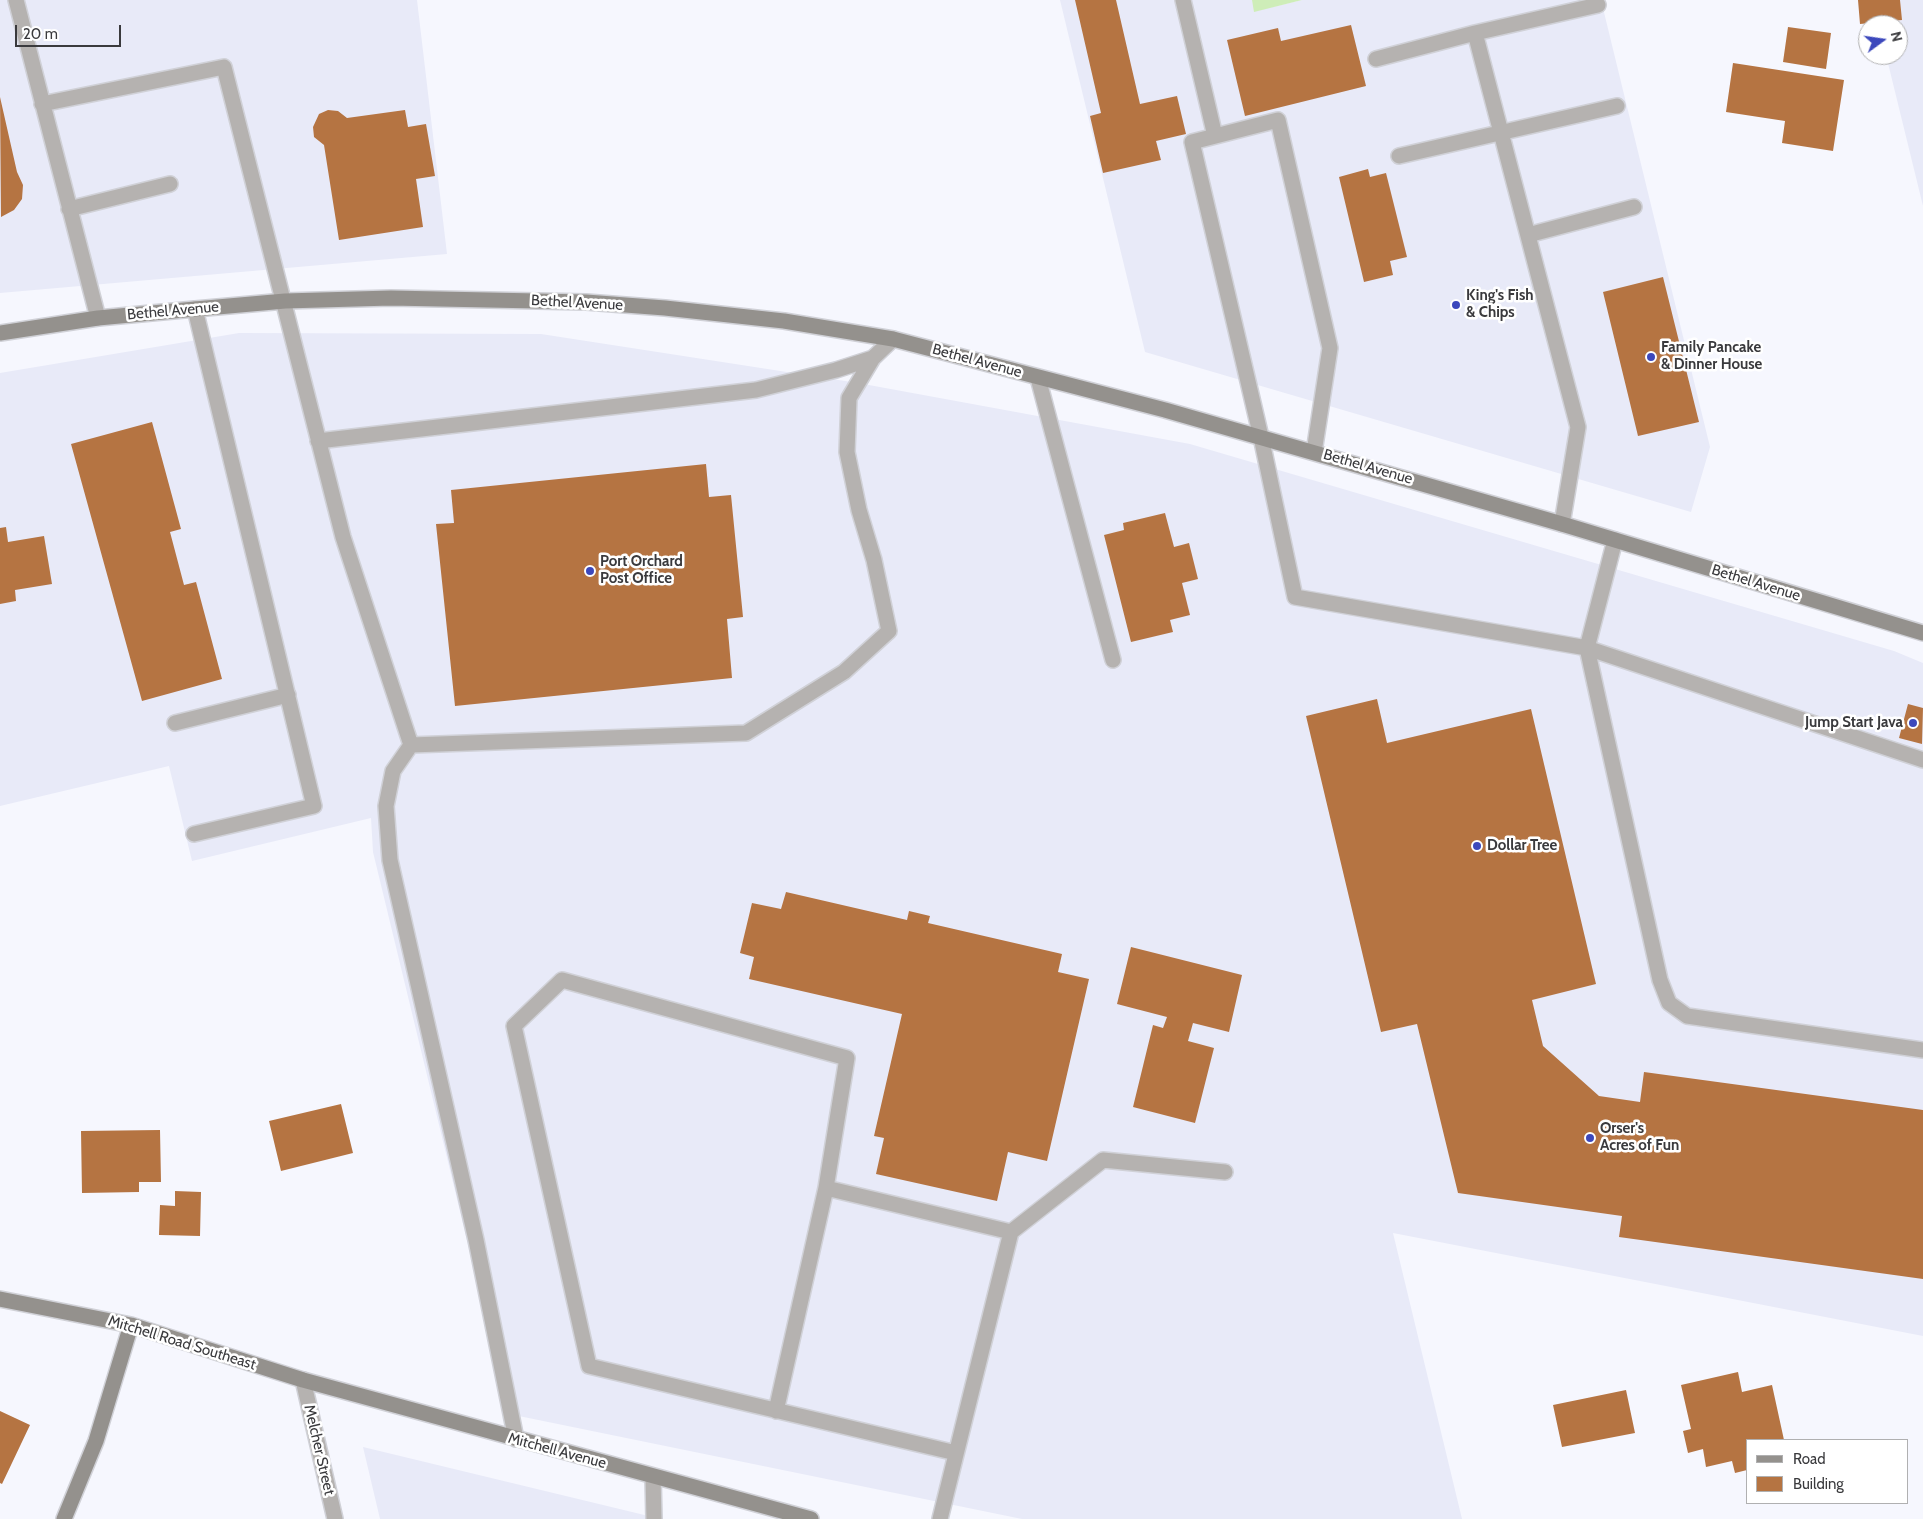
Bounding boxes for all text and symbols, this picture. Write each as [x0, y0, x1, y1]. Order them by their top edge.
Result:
scale bar [18, 15, 124, 47]
north arrow [1858, 15, 1908, 65]
text: 20 m [23, 25, 58, 43]
text: N [1887, 30, 1907, 44]
place label: King's Fish & Chips [1466, 287, 1534, 322]
street label: Bethel Avenue [531, 292, 623, 314]
street label: Bethel Avenue [126, 298, 220, 324]
marker: King's Fish & Chips [1450, 299, 1462, 311]
place label: Family Pancake & Dinner House [1661, 339, 1762, 374]
street label: Bethel Avenue [930, 340, 1024, 382]
marker: Family Pancake & Dinner House [1645, 351, 1657, 363]
street label: Bethel Avenue [1321, 446, 1415, 488]
place label: Port Orchard Post Office [600, 553, 683, 588]
street label: Bethel Avenue [1709, 561, 1803, 605]
marker: Port Orchard Post Office [584, 565, 596, 577]
place label: Jump Start Java [1805, 714, 1903, 732]
marker: Jump Start Java [1907, 717, 1919, 729]
place label: Dollar Tree [1487, 837, 1557, 855]
marker: Dollar Tree [1471, 840, 1483, 852]
place label: Orser's Acres of Fun [1600, 1120, 1679, 1155]
marker: Orser's Acres of Fun [1584, 1132, 1596, 1144]
street label: Mitchell Road Southeast [106, 1312, 258, 1374]
street label: Melcher Street [300, 1403, 338, 1497]
street label: Mitchell Avenue [506, 1429, 608, 1473]
legend [1746, 1439, 1908, 1504]
text: Road [1793, 1450, 1826, 1468]
text: Building [1793, 1475, 1844, 1493]

